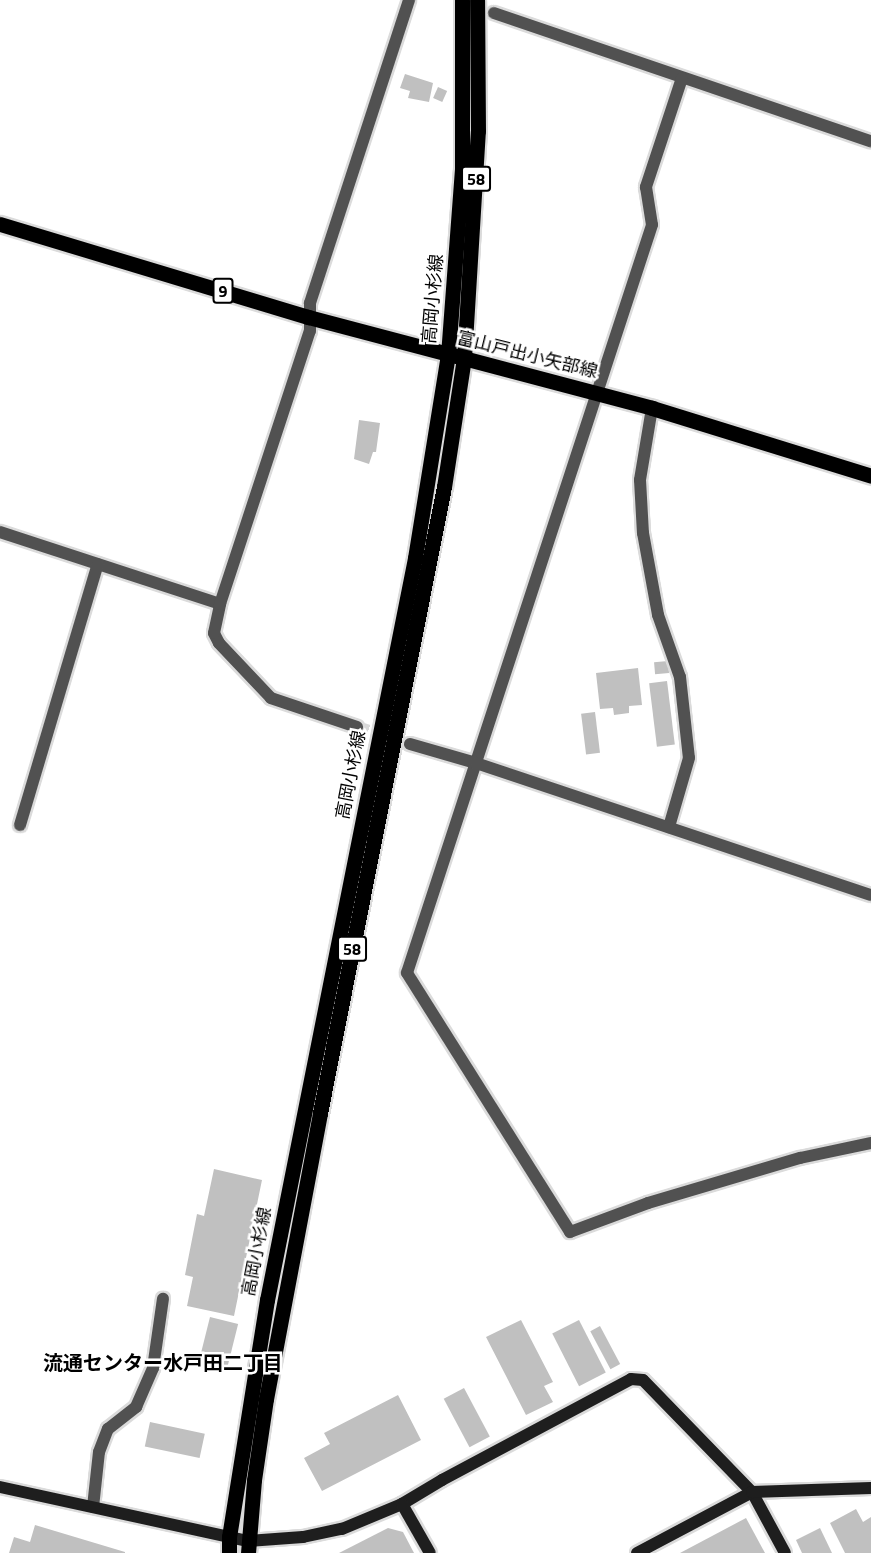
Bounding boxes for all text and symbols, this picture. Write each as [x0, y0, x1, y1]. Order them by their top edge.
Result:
road number: 58 [461, 166, 491, 192]
street label: 高岡小杉線 [418, 253, 448, 345]
road number: 9 [212, 278, 234, 304]
street label: 富山戸出小矢部線 [455, 327, 599, 383]
street label: 高岡小杉線 [332, 729, 370, 821]
road number: 58 [337, 936, 367, 962]
street label: 高岡小杉線 [238, 1206, 276, 1298]
district label: 流通センター水戸田二丁目 [43, 1350, 283, 1374]

